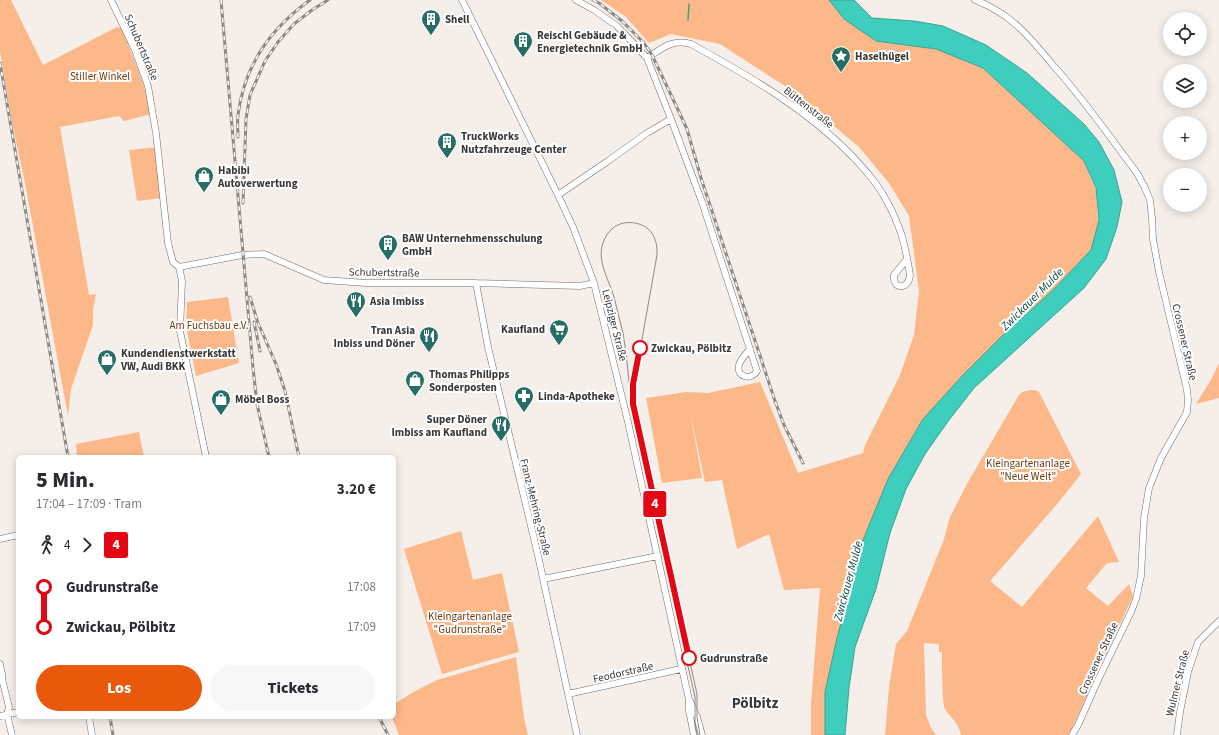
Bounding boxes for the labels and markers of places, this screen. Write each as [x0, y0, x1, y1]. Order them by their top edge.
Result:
building icon: Shell [420, 8, 442, 36]
place label: Shell [445, 12, 470, 27]
place label: Reischl Gebäude & Energietechnik GmbH [537, 28, 643, 56]
building icon: Reischl Gebäude & Energietechnik GmbH [512, 30, 534, 58]
place icon: Haselhügel [830, 45, 852, 73]
place label: Haselhügel [855, 49, 910, 64]
place label: TruckWorks Nutzfahrzeuge Center [461, 129, 567, 157]
building icon: TruckWorks Nutzfahrzeuge Center [436, 131, 458, 159]
place label: Habibi Autoverwertung [217, 163, 298, 191]
shop icon: Habibi Autoverwertung [193, 165, 215, 193]
place label: BAW Unternehmensschulung GmbH [402, 231, 543, 259]
building icon: BAW Unternehmensschulung GmbH [377, 233, 399, 261]
restaurant icon: Asia Imbiss [345, 290, 367, 318]
place label: Asia Imbiss [369, 294, 424, 309]
supermarket icon: Kaufland [548, 318, 570, 346]
place label: Kaufland [501, 322, 545, 337]
place label: Tran Asia Inbiss und Döner [334, 323, 416, 351]
restaurant icon: Tran Asia Inbiss und Döner [418, 325, 440, 353]
marker: Zwickau, Pölbitz [632, 340, 648, 356]
place label: Zwickau, Pölbitz [651, 341, 731, 356]
place label: Kundendienstwerkstatt VW, Audi BKK [120, 346, 236, 374]
shop icon: Kundendienstwerkstatt VW, Audi BKK [96, 348, 118, 376]
place label: Thomas Philipps Sonderposten [429, 367, 509, 395]
shop icon: Thomas Philipps Sonderposten [404, 369, 426, 397]
pharmacy icon: Linda-Apotheke [513, 385, 535, 413]
shop icon: Möbel Boss [210, 388, 232, 416]
place label: Linda-Apotheke [538, 389, 615, 404]
place label: Möbel Boss [235, 392, 289, 407]
place label: Super Döner Imbiss am Kaufland [391, 412, 488, 440]
restaurant icon: Super Döner Imbiss am Kaufland [490, 414, 512, 442]
marker: Gudrunstraße [681, 650, 697, 666]
place label: Gudrunstraße [700, 651, 768, 666]

